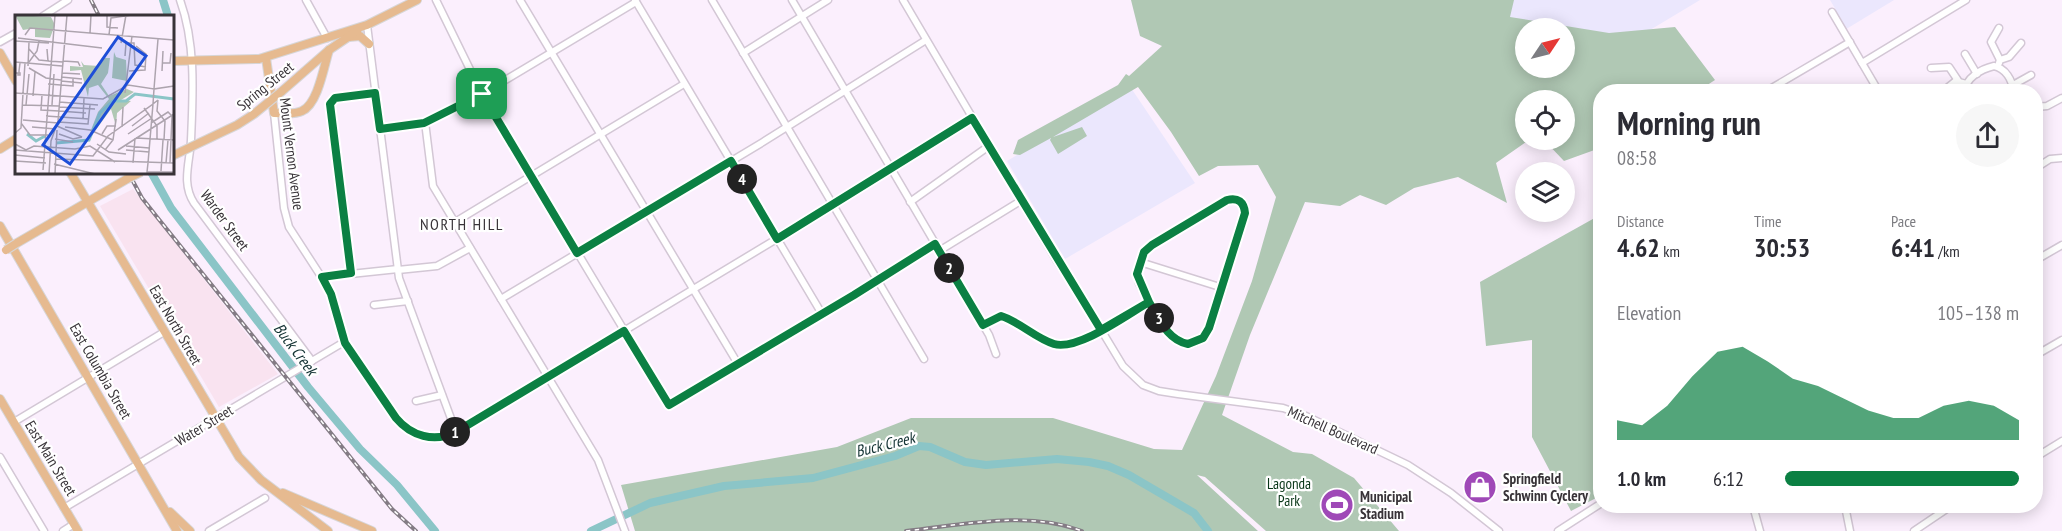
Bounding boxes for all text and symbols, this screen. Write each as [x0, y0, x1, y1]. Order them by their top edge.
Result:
inset map [15, 15, 174, 174]
north arrow [1515, 18, 1575, 78]
map controls [1515, 18, 1575, 222]
street label: Spring Street [233, 57, 297, 115]
pin [456, 68, 507, 119]
icon: arrive [465, 77, 498, 110]
button: locate [1515, 90, 1575, 150]
street label: Mount Vernon Avenue [276, 97, 308, 211]
text: Morning run [1617, 101, 1761, 144]
button: share [1956, 104, 2019, 167]
text: 08:58 [1617, 145, 1657, 171]
button: layers [1515, 162, 1575, 222]
pin: 4 [727, 164, 757, 194]
text: 4 [738, 169, 746, 189]
street label: Warder Street [197, 186, 253, 254]
text: Distance [1617, 211, 1664, 231]
text: Time [1754, 211, 1782, 231]
text: Pace [1891, 211, 1916, 231]
district label: NORTH HILL [420, 214, 504, 234]
text: 4.62 [1617, 231, 1660, 264]
text: 30:53 [1754, 231, 1810, 264]
text: 6:41 [1891, 231, 1935, 264]
text: km [1660, 241, 1680, 261]
text: /km [1935, 241, 1960, 261]
pin: 2 [934, 253, 964, 283]
text: 2 [945, 258, 953, 278]
street label: East North Street [146, 282, 206, 368]
text: Elevation [1617, 300, 1681, 326]
text: 105–138 m [1937, 300, 2019, 326]
pin: 3 [1144, 303, 1174, 333]
text: 3 [1155, 308, 1163, 328]
water label: Buck Creek [270, 319, 323, 380]
street label: East Columbia Street [66, 320, 136, 422]
street label: Water Street [172, 400, 236, 450]
street label: Mitchell Boulevard [1285, 402, 1381, 458]
street label: East Main Street [21, 417, 81, 499]
pin: 1 [440, 417, 470, 447]
text: 1 [451, 422, 459, 442]
water label: Buck Creek [853, 427, 918, 461]
text: 1.0 km [1617, 466, 1666, 492]
text: 6:12 [1713, 466, 1744, 492]
shop icon: Springfield Schwinn Cyclery [1462, 469, 1498, 505]
place label: Springfield Schwinn Cyclery [1503, 469, 1589, 505]
park label: Lagonda Park [1267, 474, 1311, 510]
sports icon: Municipal Stadium [1319, 487, 1355, 523]
place label: Municipal Stadium [1360, 487, 1412, 523]

